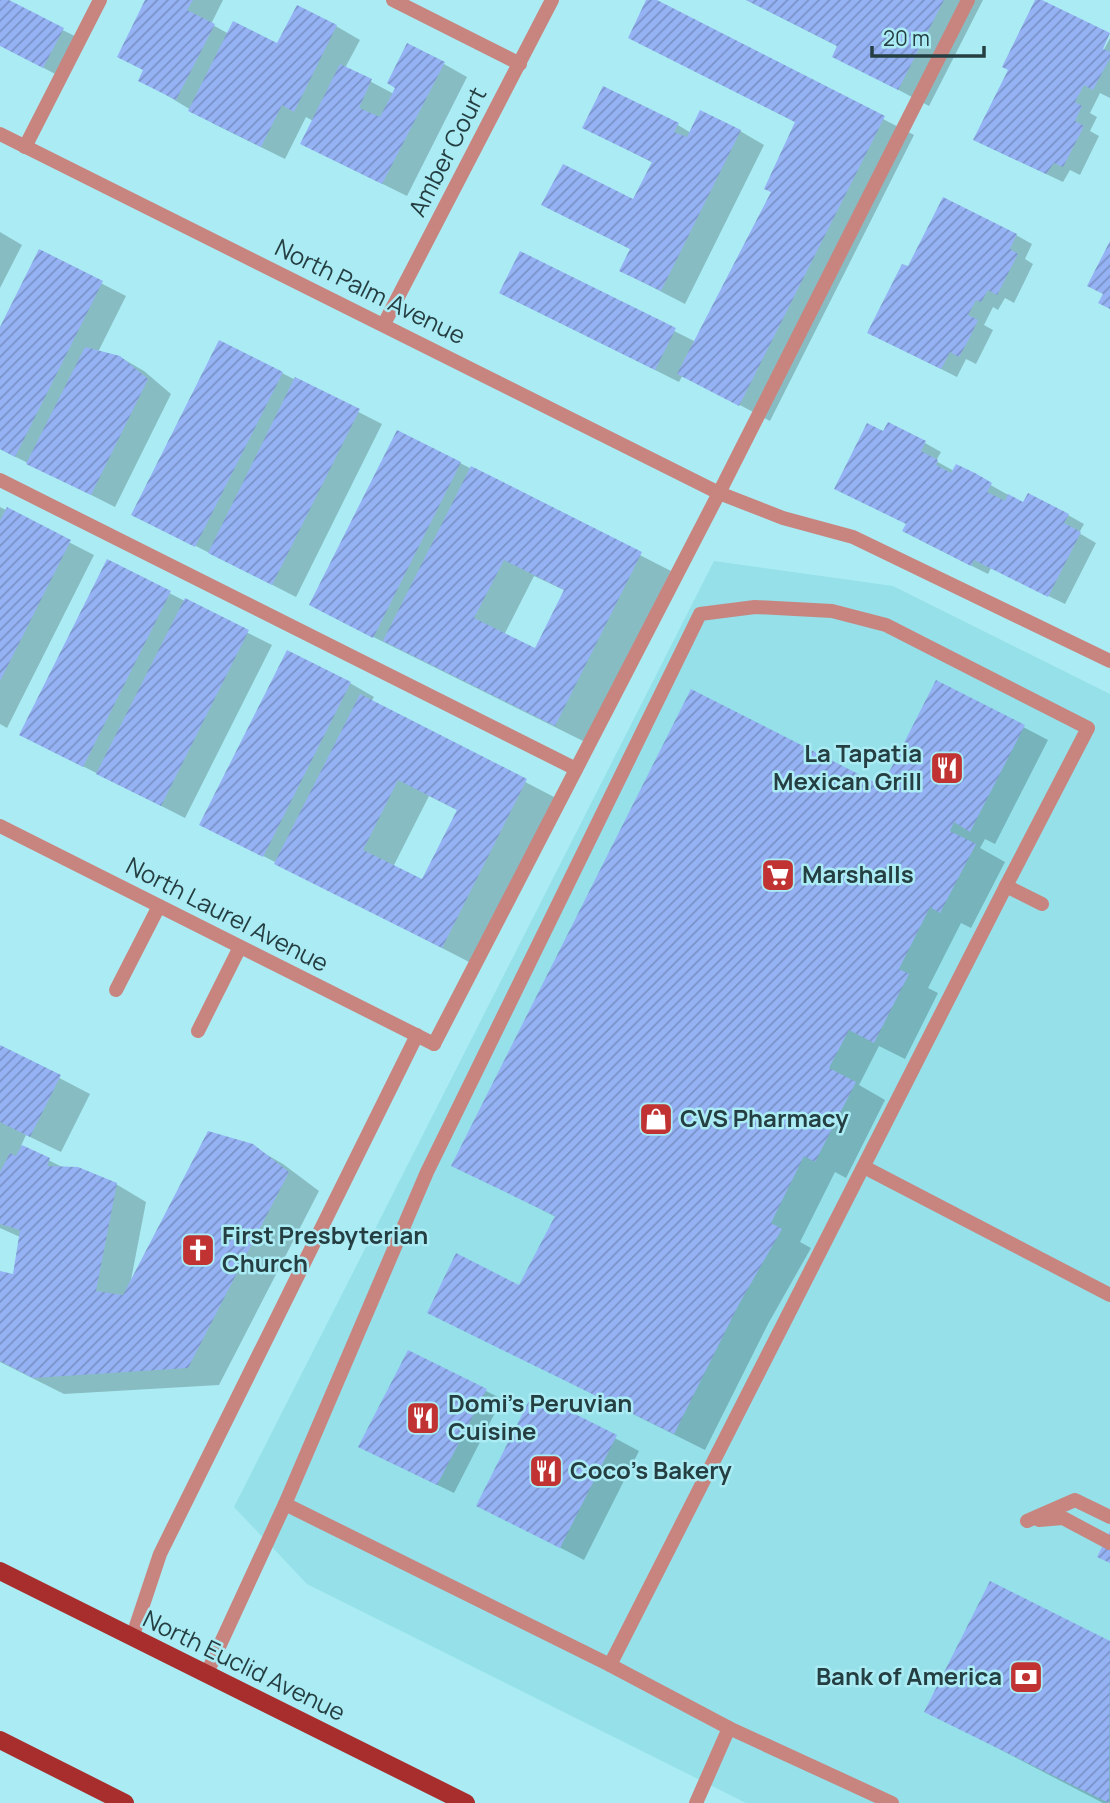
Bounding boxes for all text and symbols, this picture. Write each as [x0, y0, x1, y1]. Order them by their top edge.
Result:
scale bar [872, 14, 984, 58]
text: 20 m [883, 24, 930, 52]
street label: Amber Court [400, 81, 493, 222]
street label: North Palm Avenue [270, 230, 471, 351]
place label: La Tapatia Mexican Grill [773, 736, 922, 797]
restaurant icon: La Tapatia Mexican Grill [928, 749, 966, 787]
street label: North Laurel Avenue [121, 848, 334, 979]
supermarket icon: Marshalls [759, 856, 797, 894]
place label: Marshalls [802, 857, 914, 890]
shop icon: CVS Pharmacy [637, 1100, 675, 1138]
place label: CVS Pharmacy [680, 1101, 849, 1134]
place label: First Presbyterian Church [222, 1218, 428, 1279]
church icon: First Presbyterian Church [179, 1231, 217, 1269]
place label: Domi's Peruvian Cuisine [448, 1386, 632, 1447]
restaurant icon: Domi's Peruvian Cuisine [404, 1399, 442, 1437]
restaurant icon: Coco's Bakery [527, 1452, 565, 1490]
place label: Coco's Bakery [570, 1453, 732, 1486]
street label: North Euclid Avenue [138, 1601, 351, 1728]
bank icon: Bank of America [1007, 1658, 1045, 1696]
place label: Bank of America [816, 1659, 1002, 1692]

